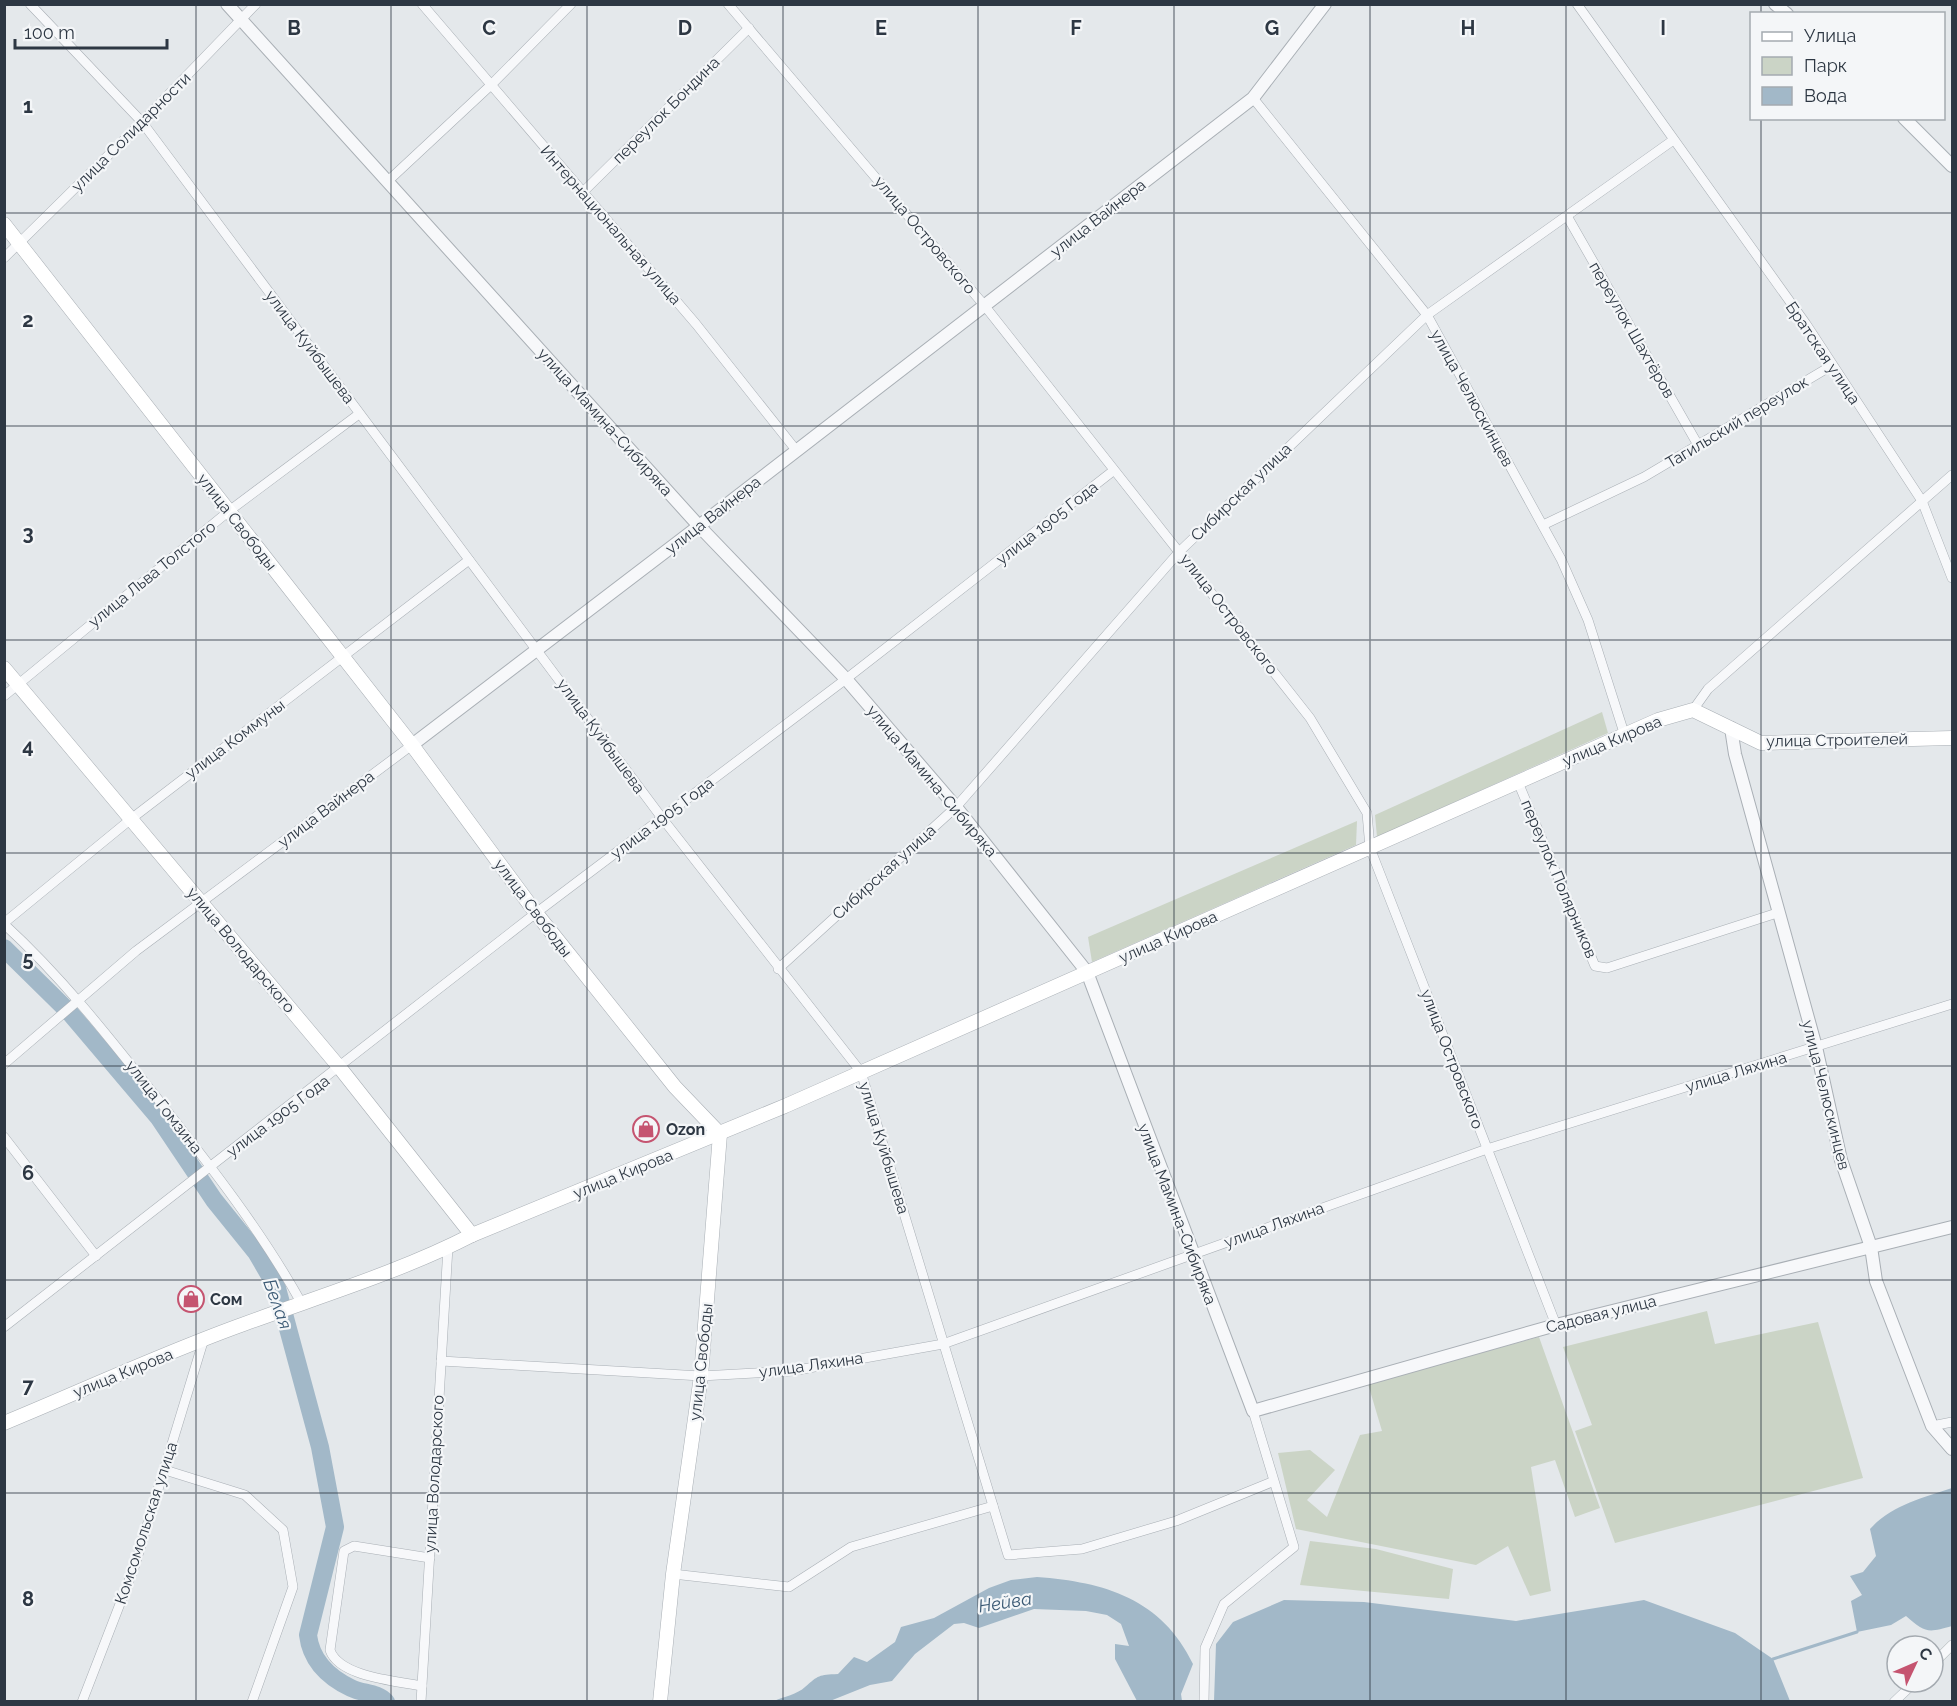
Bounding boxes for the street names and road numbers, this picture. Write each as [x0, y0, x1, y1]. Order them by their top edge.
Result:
street label: переулок Бондина [609, 53, 723, 167]
street label: улица Солидарности [67, 68, 195, 196]
street label: Интернациональная улица [537, 141, 685, 309]
street label: улица Островского [870, 172, 980, 298]
street label: улица Вайнера [1047, 175, 1149, 261]
street label: переулок Шахтёров [1585, 258, 1679, 402]
street label: улица Куйбышева [261, 287, 359, 407]
street label: Братская улица [1782, 298, 1864, 408]
street label: улица Челюскинцев [1426, 326, 1518, 470]
street label: улица Мамина-Сибиряка [534, 344, 676, 500]
street label: Тагильский переулок [1662, 372, 1812, 472]
street label: Сибирская улица [1187, 439, 1295, 545]
street label: улица Свободы [193, 470, 281, 574]
street label: улица Вайнера [662, 472, 764, 558]
street label: улица 1905 Года [992, 477, 1102, 569]
street label: улица Льва Толстого [85, 517, 219, 631]
street label: улица Островского [1176, 550, 1282, 678]
street label: улица Куйбышева [553, 675, 649, 797]
street label: улица Коммуны [181, 695, 289, 783]
street label: улица Мамина-Сибиряка [863, 701, 1001, 861]
street label: улица Кирова [1560, 712, 1664, 770]
street label: улица Строителей [1766, 729, 1908, 751]
street label: улица Вайнера [274, 767, 378, 851]
street label: улица 1905 Года [607, 773, 717, 863]
street label: переулок Полярников [1517, 797, 1601, 961]
street label: Сибирская улица [828, 821, 940, 923]
street label: улица Свободы [490, 855, 576, 961]
street label: улица Володарского [183, 883, 299, 1017]
street label: улица Кирова [1116, 907, 1220, 967]
street label: улица Островского [1417, 987, 1487, 1131]
street label: улица Челюскинцев [1798, 1018, 1854, 1172]
street label: улица Ляхина [1683, 1048, 1789, 1096]
street label: улица Гомзина [122, 1057, 206, 1157]
street label: улица 1905 Года [223, 1071, 333, 1161]
street label: улица Куйбышева [855, 1080, 913, 1216]
street label: улица Мамина-Сибиряка [1134, 1121, 1220, 1307]
street label: улица Кирова [570, 1145, 676, 1203]
street label: улица Ляхина [1221, 1198, 1327, 1252]
street label: Садовая улица [1544, 1291, 1658, 1337]
street label: улица Свободы [685, 1302, 717, 1422]
street label: улица Кирова [70, 1344, 176, 1402]
street label: улица Ляхина [758, 1348, 864, 1382]
street label: улица Володарского [420, 1395, 448, 1553]
street label: Комсомольская улица [111, 1440, 181, 1606]

